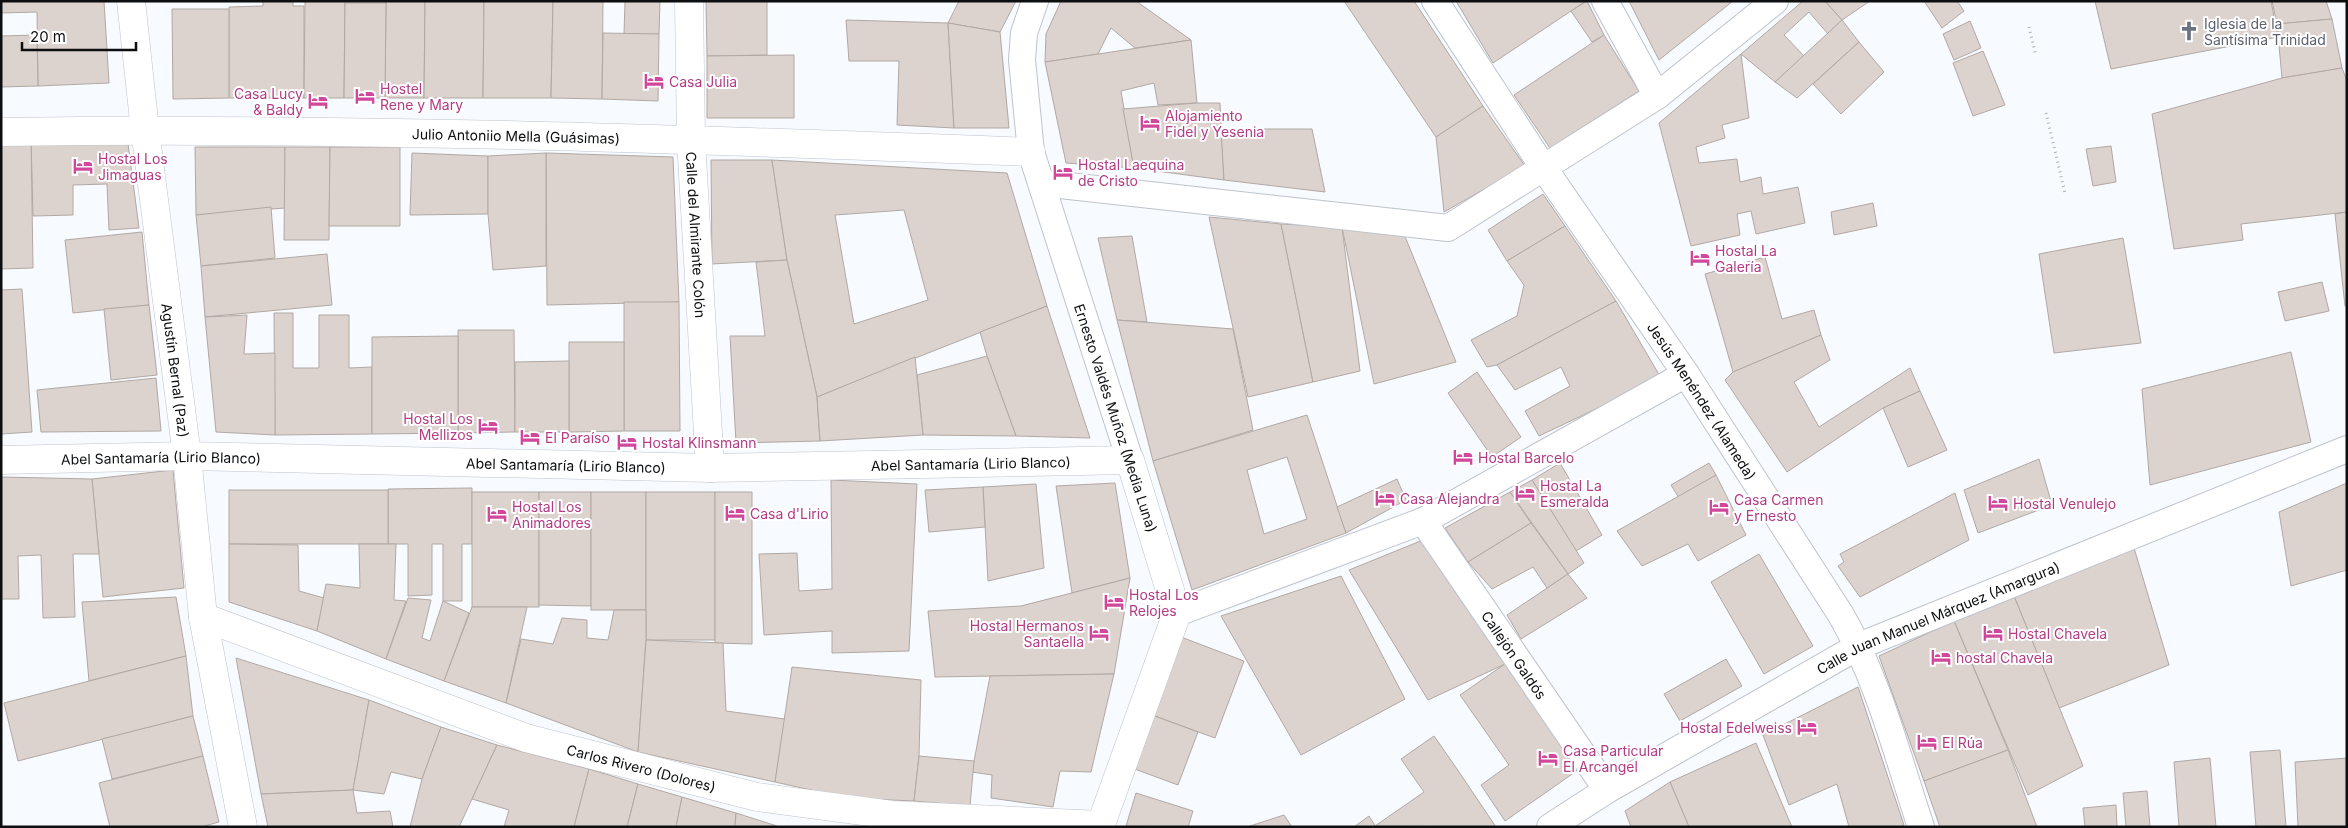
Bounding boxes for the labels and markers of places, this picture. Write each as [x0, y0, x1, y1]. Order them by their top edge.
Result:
place label: Iglesia de la Santísima Trinidad [2204, 15, 2326, 48]
church icon: Iglesia de la Santísima Trinidad [2178, 20, 2200, 42]
hotel icon: Casa Julia [643, 70, 665, 92]
place label: Casa Julia [669, 73, 737, 90]
place label: Hostel Rene y Mary [380, 80, 463, 113]
place label: Casa Lucy & Baldy [234, 85, 303, 118]
hotel icon: Hostel Rene y Mary [354, 85, 376, 107]
hotel icon: Casa Lucy & Baldy [307, 90, 329, 112]
place label: Alojamiento Fidel y Yesenia [1165, 107, 1264, 140]
hotel icon: Alojamiento Fidel y Yesenia [1139, 112, 1161, 134]
place label: Hostal Los Jimaguas [98, 150, 168, 183]
hotel icon: Hostal Los Jimaguas [72, 155, 94, 177]
place label: Hostal Laequina de Cristo [1078, 156, 1184, 189]
hotel icon: Hostal Laequina de Cristo [1052, 161, 1074, 183]
place label: Hostal La Galería [1715, 242, 1777, 275]
hotel icon: Hostal La Galería [1689, 247, 1711, 269]
place label: Hostal Los Mellizos [403, 410, 473, 443]
hotel icon: Hostal Los Mellizos [477, 415, 499, 437]
hotel icon: El Paraíso [519, 426, 541, 448]
place label: El Paraíso [545, 429, 610, 446]
hotel icon: Hostal Klinsmann [616, 431, 638, 453]
place label: Hostal Klinsmann [642, 434, 757, 451]
hotel icon: Hostal Barcelo [1452, 446, 1474, 468]
place label: Hostal Barcelo [1478, 449, 1574, 466]
place label: Hostal La Esmeralda [1540, 477, 1609, 510]
hotel icon: Hostal La Esmeralda [1514, 482, 1536, 504]
hotel icon: Casa Alejandra [1374, 487, 1396, 509]
place label: Casa Alejandra [1400, 490, 1500, 507]
place label: Casa Carmen y Ernesto [1734, 491, 1824, 524]
hotel icon: Hostal Venulejo [1987, 492, 2009, 514]
place label: Hostal Venulejo [2013, 495, 2116, 512]
hotel icon: Casa Carmen y Ernesto [1708, 496, 1730, 518]
place label: Hostal Los Animadores [512, 498, 591, 531]
hotel icon: Casa d'Lirio [724, 502, 746, 524]
hotel icon: Hostal Los Animadores [486, 503, 508, 525]
place label: Casa d'Lirio [750, 505, 829, 522]
place label: Hostal Los Relojes [1129, 586, 1199, 619]
hotel icon: Hostal Los Relojes [1103, 591, 1125, 613]
place label: Hostal Hermanos Santaella [970, 617, 1084, 650]
hotel icon: Hostal Hermanos Santaella [1088, 622, 1110, 644]
hotel icon: Hostal Chavela [1982, 622, 2004, 644]
place label: Hostal Chavela [2008, 625, 2107, 642]
hotel icon: hostal Chavela [1930, 646, 1952, 668]
place label: hostal Chavela [1956, 649, 2053, 666]
hotel icon: Hostal Edelweiss [1796, 716, 1818, 738]
place label: Hostal Edelweiss [1680, 719, 1792, 736]
hotel icon: El Rúa [1916, 731, 1938, 753]
place label: El Rúa [1942, 734, 1983, 751]
place label: Casa Particular El Arcangel [1563, 742, 1663, 775]
hotel icon: Casa Particular El Arcangel [1537, 747, 1559, 769]

